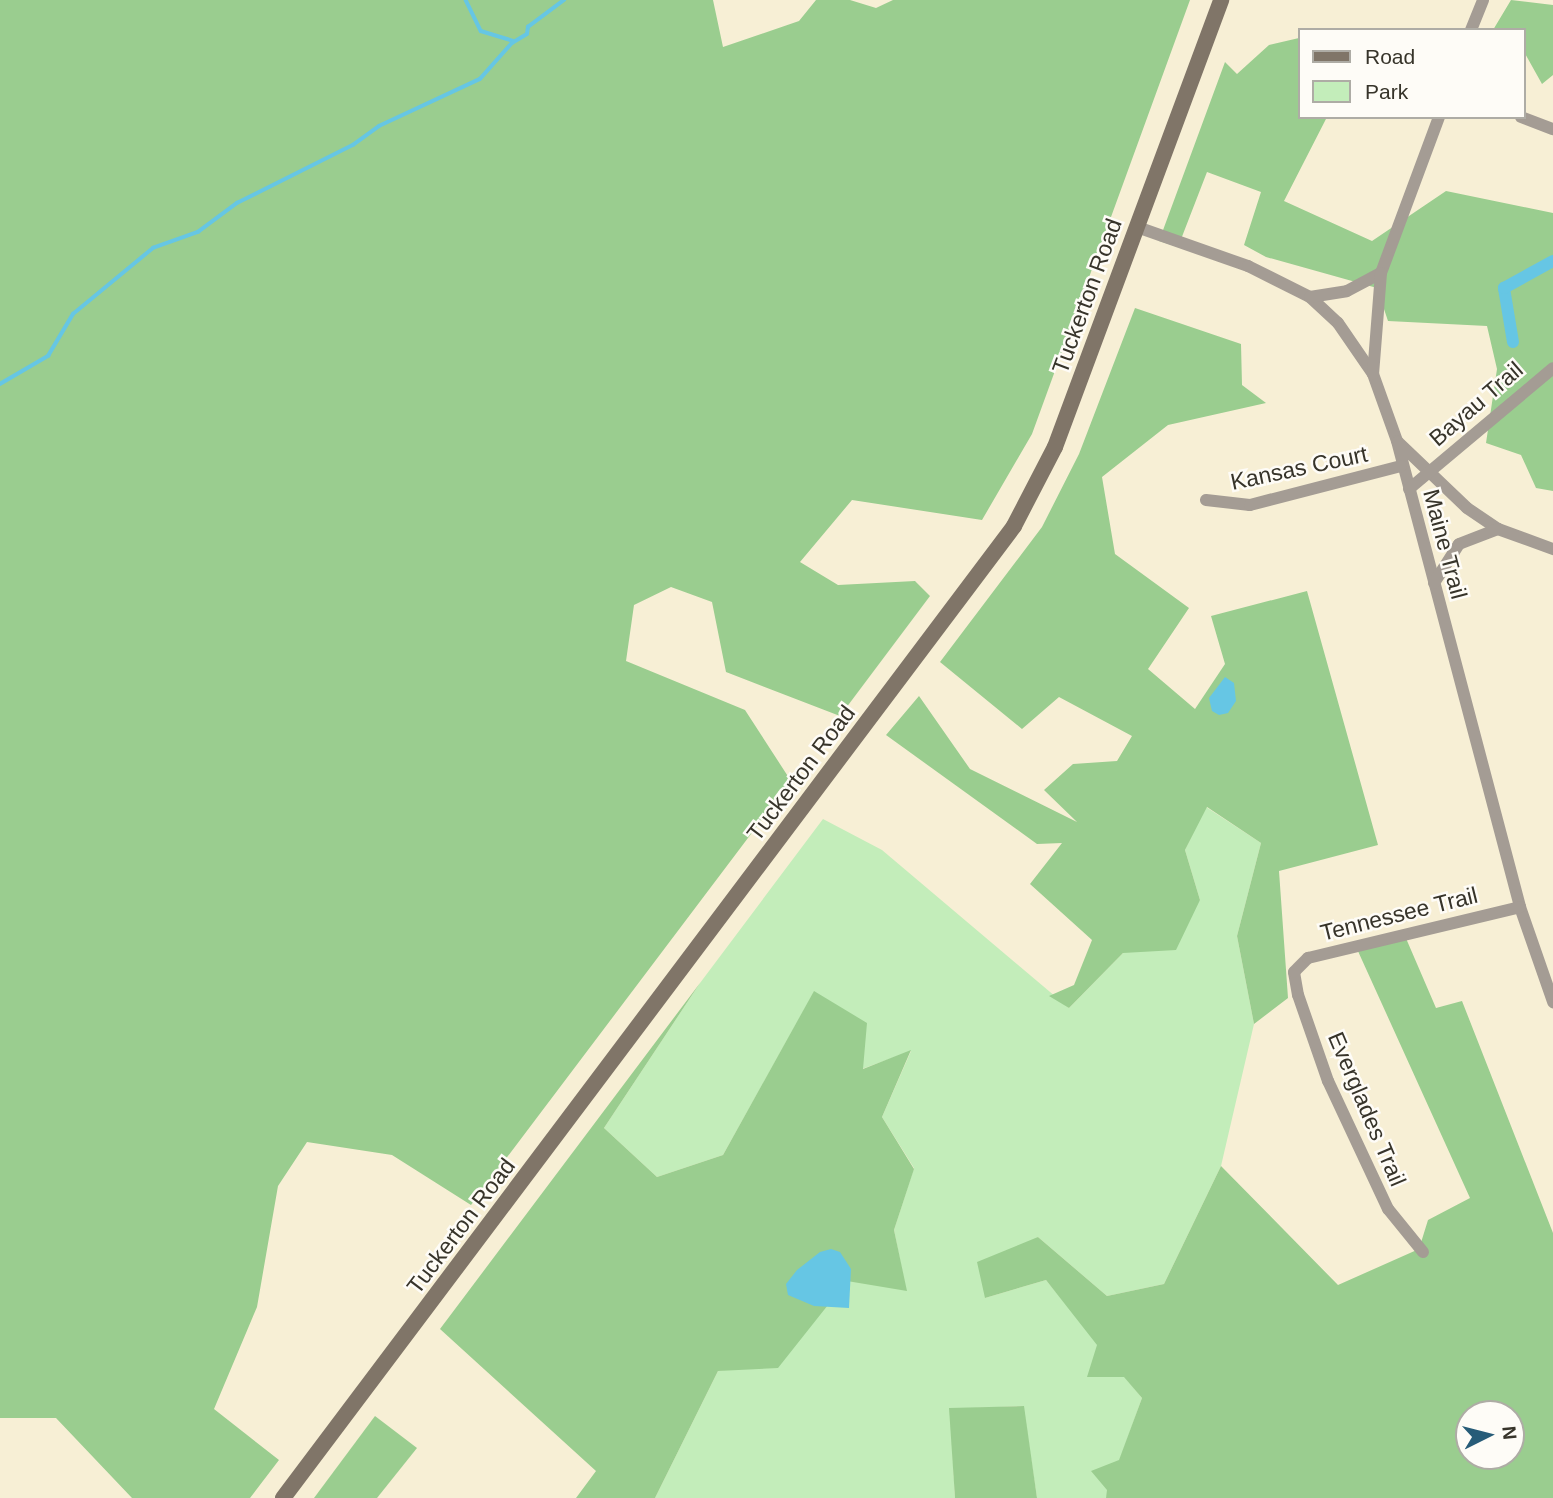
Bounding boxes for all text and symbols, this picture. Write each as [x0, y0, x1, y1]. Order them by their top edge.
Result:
legend [1298, 28, 1525, 119]
text: Road [1365, 45, 1415, 68]
text: Park [1365, 80, 1408, 103]
street label: Tuckerton Road [1046, 215, 1128, 377]
street label: Bayau Trail [1423, 356, 1529, 452]
street label: Kansas Court [1228, 440, 1370, 496]
street label: Maine Trail [1417, 486, 1473, 602]
street label: Tuckerton Road [741, 700, 861, 846]
street label: Tennessee Trail [1317, 881, 1481, 947]
street label: Everglades Trail [1322, 1028, 1412, 1190]
street label: Tuckerton Road [401, 1153, 521, 1299]
north arrow [1455, 1400, 1525, 1470]
text: N [1498, 1425, 1521, 1441]

